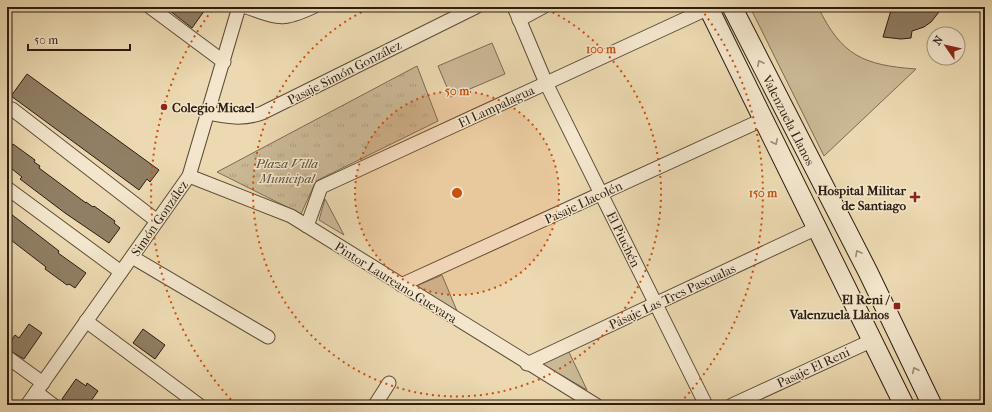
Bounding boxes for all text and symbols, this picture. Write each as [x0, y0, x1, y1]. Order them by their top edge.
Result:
scale bar [28, 26, 130, 52]
north arrow [926, 26, 966, 66]
text: 50 m [34, 33, 58, 47]
text: N [930, 33, 946, 48]
street label: Pasaje Simón González [285, 37, 404, 108]
text: 100 m [586, 42, 617, 56]
one-way arrow [757, 60, 765, 67]
street label: Valenzuela Llanos [759, 72, 818, 168]
street label: El Lampalagua [456, 82, 538, 131]
text: 50 m [445, 84, 470, 98]
place label: Colegio Micael [172, 100, 255, 116]
marker: Colegio Micael [159, 102, 169, 112]
one-way arrow [770, 138, 778, 146]
park label: Plaza Villa Municipal [255, 156, 318, 186]
street label: Simón González [128, 177, 191, 259]
street label: Pasaje Llacolén [542, 178, 625, 227]
place label: Hospital Militar de Santiago [817, 183, 906, 214]
centre of rings [450, 186, 464, 200]
text: 150 m [749, 186, 778, 200]
marker: Hospital Militar de Santiago [909, 191, 921, 203]
street label: El Piuchén [604, 209, 644, 270]
street label: Pintor Laureano Guevara [332, 239, 460, 327]
one-way arrow [855, 250, 862, 258]
street label: Pasaje Las Tres Pascualas [607, 260, 738, 332]
place label: El Reni / Valenzuela Llanos [789, 292, 891, 322]
marker: El Reni / Valenzuela Llanos [892, 301, 902, 311]
street label: Pasaje El Reni [774, 344, 852, 391]
one-way arrow [912, 367, 920, 374]

